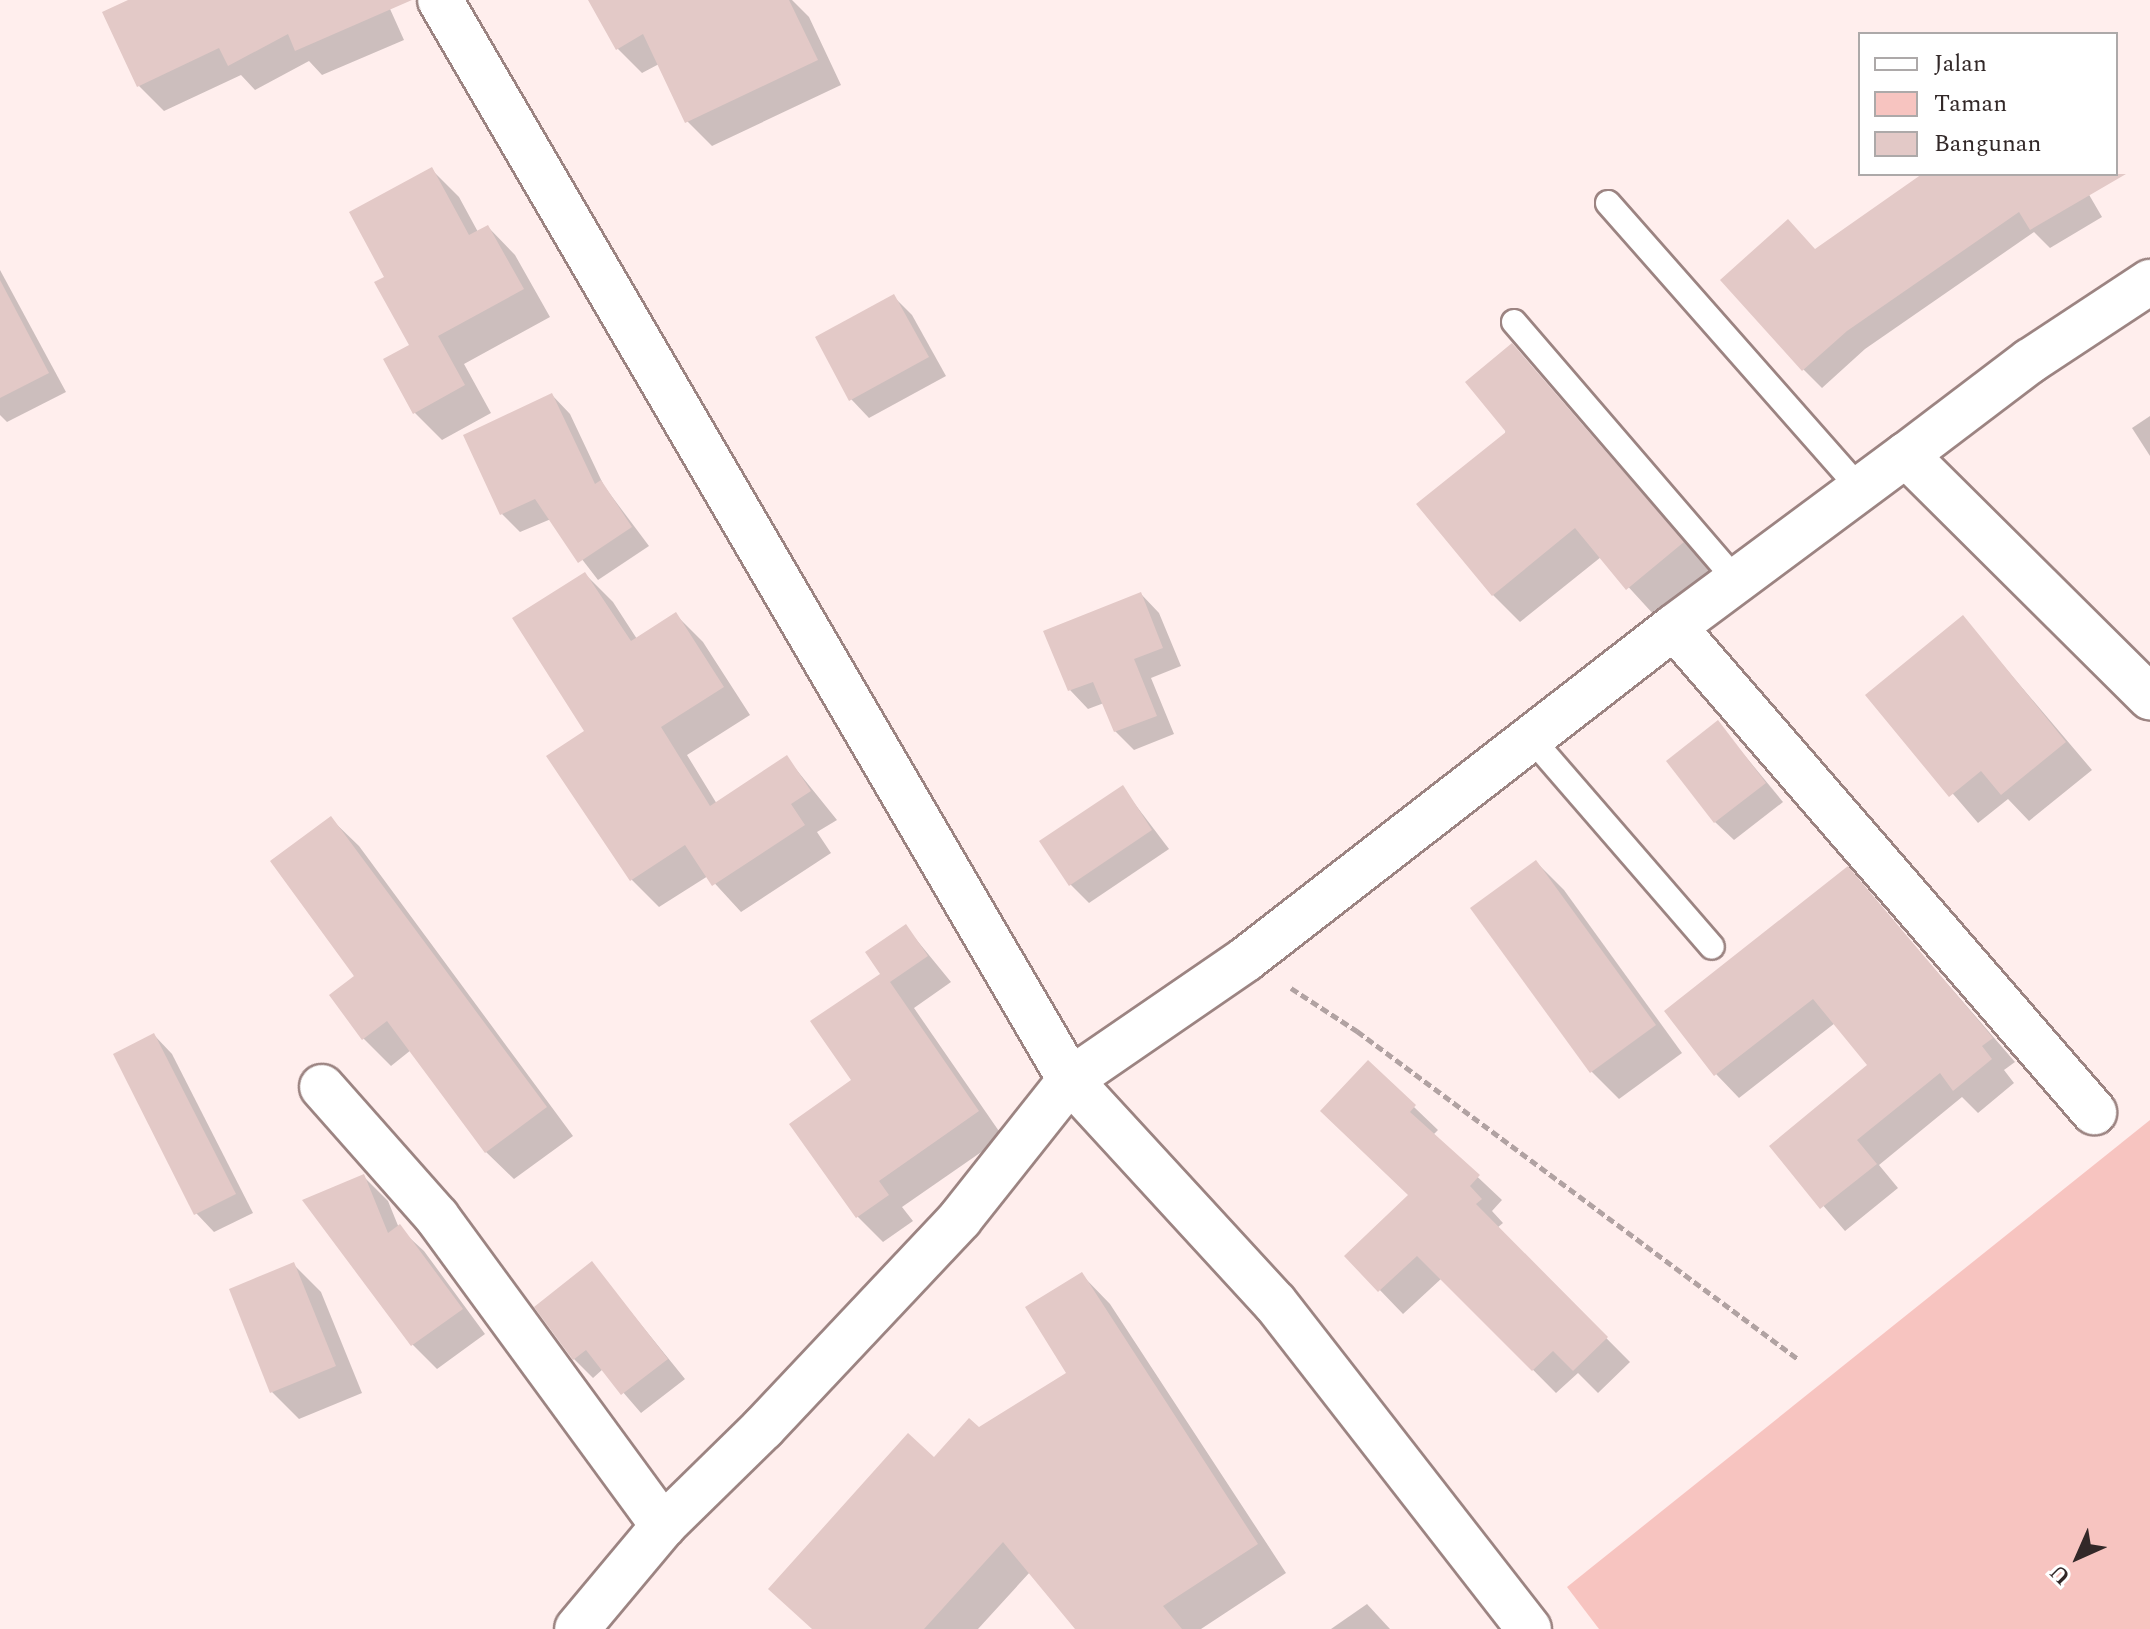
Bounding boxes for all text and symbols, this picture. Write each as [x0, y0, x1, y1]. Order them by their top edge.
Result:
legend [1858, 32, 2118, 176]
text: Jalan [1934, 46, 1987, 82]
text: Taman [1934, 86, 2007, 122]
text: Bangunan [1934, 126, 2042, 162]
north arrow [2038, 1517, 2118, 1597]
text: U [2042, 1556, 2079, 1593]

